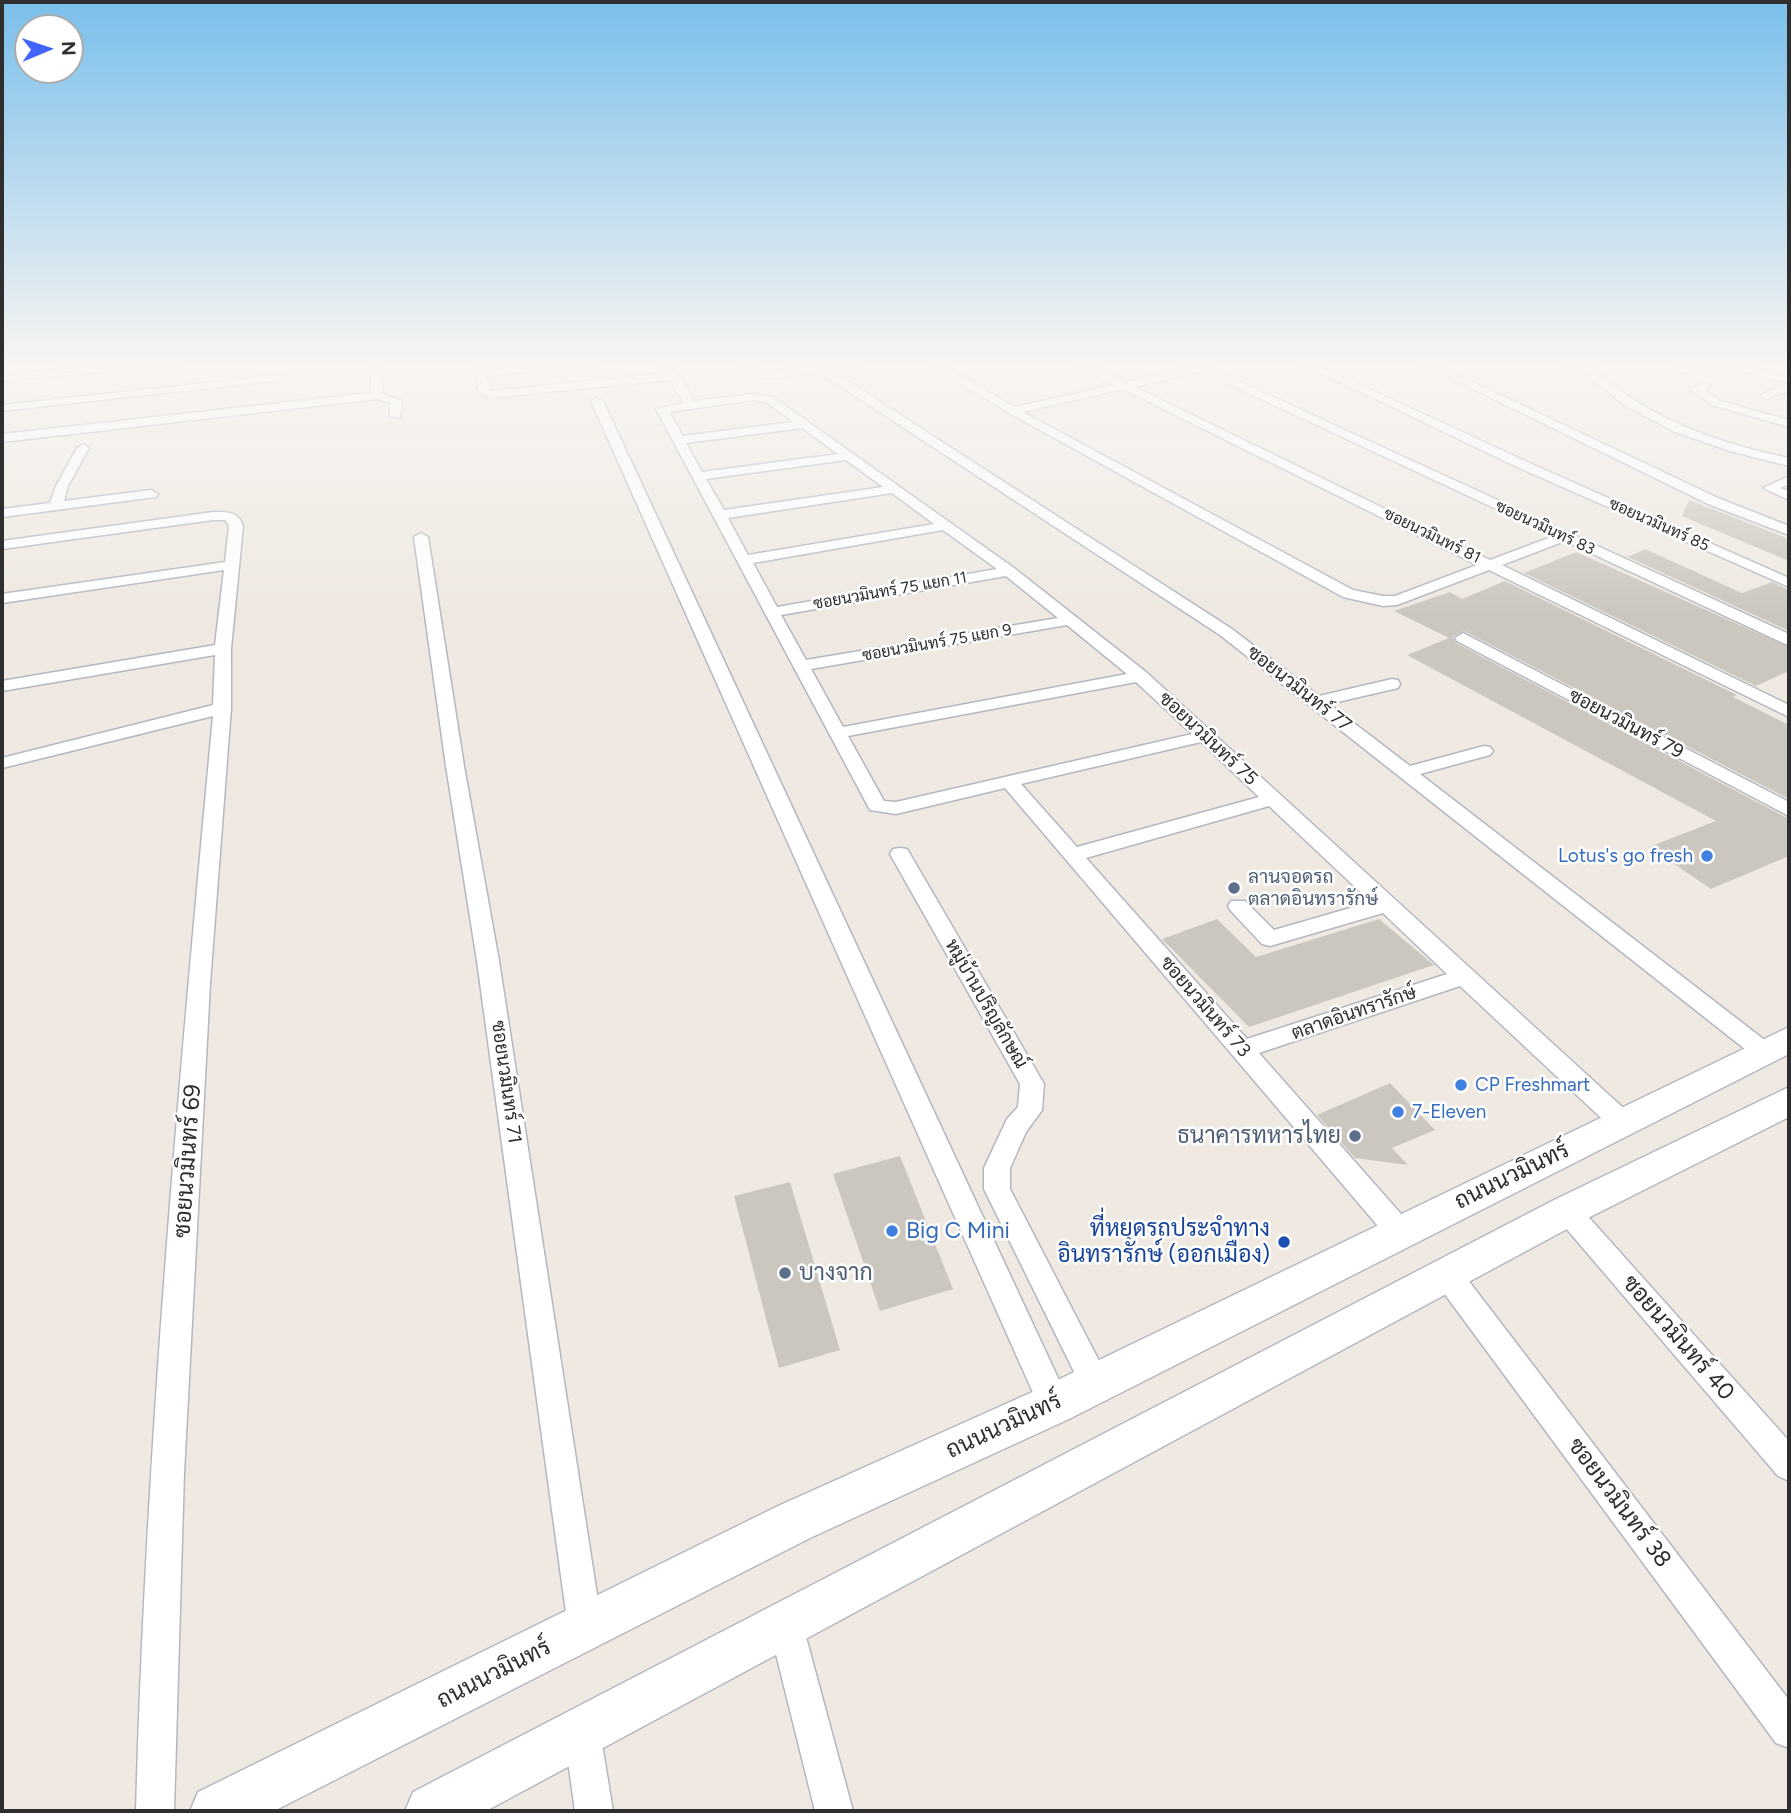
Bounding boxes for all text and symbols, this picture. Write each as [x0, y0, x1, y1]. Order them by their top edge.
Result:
north arrow [14, 14, 84, 84]
text: N [57, 41, 80, 56]
street label: ซอยนวมินทร์ 85 [1606, 494, 1712, 556]
street label: ซอยนวมินทร์ 83 [1492, 497, 1598, 559]
street label: ซอยนวมินทร์ 81 [1380, 504, 1484, 568]
street label: ซอยนวมินทร์ 75 แยก 11 [812, 568, 968, 614]
street label: ซอยนวมินทร์ 75 แยก 9 [861, 620, 1013, 666]
street label: ซอยนวมินทร์ 77 [1242, 641, 1356, 737]
street label: ซอยนวมินทร์ 79 [1565, 684, 1687, 764]
street label: ซอยนวมินทร์ 75 [1154, 687, 1262, 791]
place label: Lotus's go fresh [1558, 845, 1693, 867]
marker: Lotus's go fresh [1699, 848, 1715, 864]
place label: ลานจอดรถ ตลาดอินทรารักษ์ [1248, 866, 1378, 910]
marker: ลานจอดรถ ตลาดอินทรารักษ์ [1226, 880, 1242, 896]
street label: หมู่บ้านปริญลักษณ์ [940, 935, 1032, 1073]
street label: ซอยนวมินทร์ 73 [1155, 952, 1255, 1062]
street label: ตลาดอินทรารักษ์ [1289, 981, 1419, 1045]
street label: ซอยนวมินทร์ 71 [486, 1019, 526, 1145]
place label: CP Freshmart [1475, 1074, 1590, 1096]
marker: CP Freshmart [1453, 1077, 1469, 1093]
street label: ซอยนวมินทร์ 69 [169, 1083, 207, 1239]
place label: 7-Eleven [1412, 1101, 1486, 1123]
marker: 7-Eleven [1390, 1104, 1406, 1120]
place label: ธนาคารทหารไทย [1177, 1122, 1341, 1150]
marker: ธนาคารทหารไทย [1347, 1128, 1363, 1144]
street label: ถนนนวมินทร์ [1450, 1136, 1574, 1216]
place label: ที่หยุดรถประจำทาง อินทรารักษ์ (ออกเมือง) [1057, 1215, 1270, 1269]
place label: Big C Mini [906, 1217, 1010, 1245]
marker: Big C Mini [884, 1223, 900, 1239]
marker: ที่หยุดรถประจำทาง อินทรารักษ์ (ออกเมือง) [1276, 1234, 1292, 1250]
place label: บางจาก [799, 1259, 873, 1287]
marker: บางจาก [777, 1265, 793, 1281]
street label: ซอยนวมินทร์ 40 [1616, 1270, 1740, 1406]
street label: ถนนนวมินทร์ [942, 1387, 1066, 1465]
street label: ซอยนวมินทร์ 38 [1561, 1433, 1677, 1573]
street label: ถนนนวมินทร์ [432, 1634, 556, 1714]

